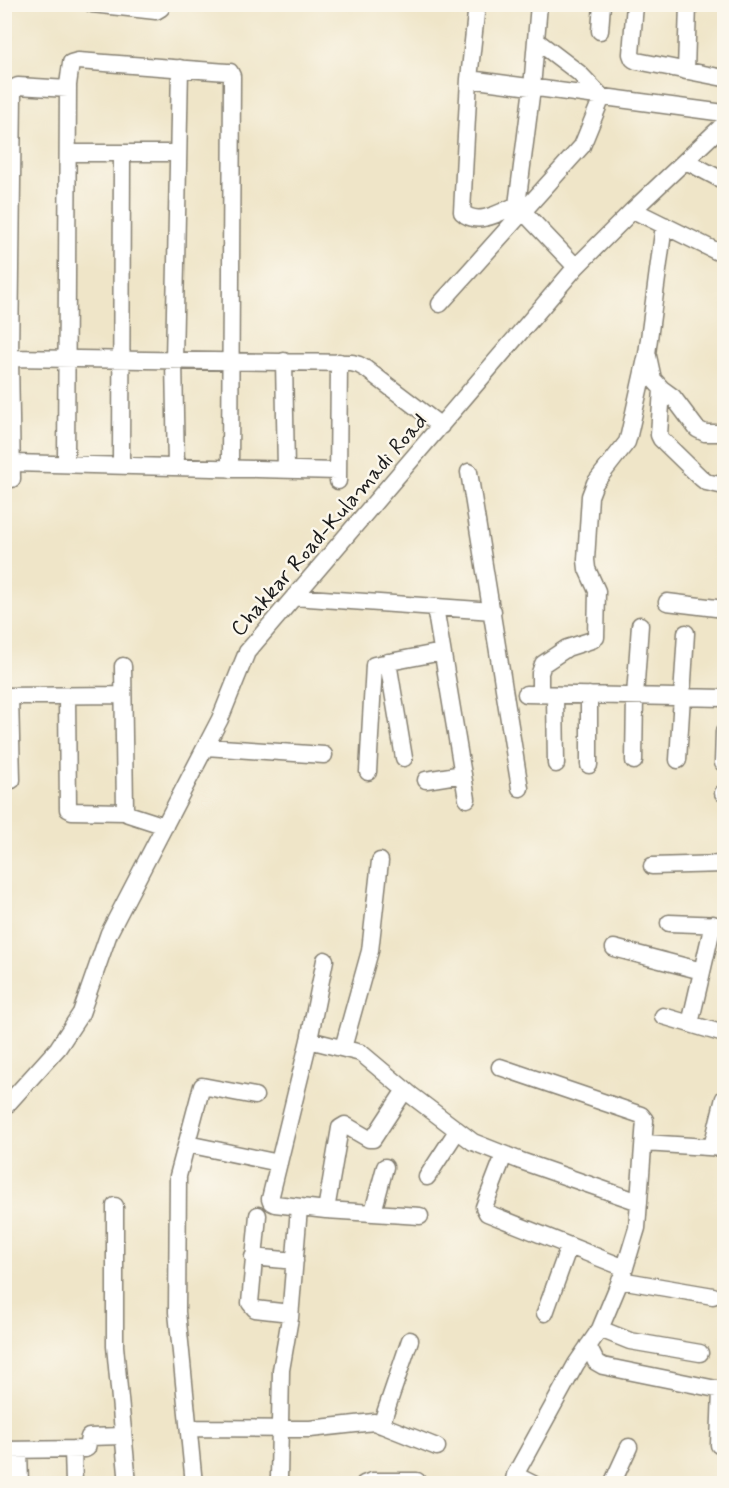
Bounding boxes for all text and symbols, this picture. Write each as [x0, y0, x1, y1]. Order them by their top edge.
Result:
street label: Chakkar Road-Kulamadi Road [225, 408, 434, 643]

